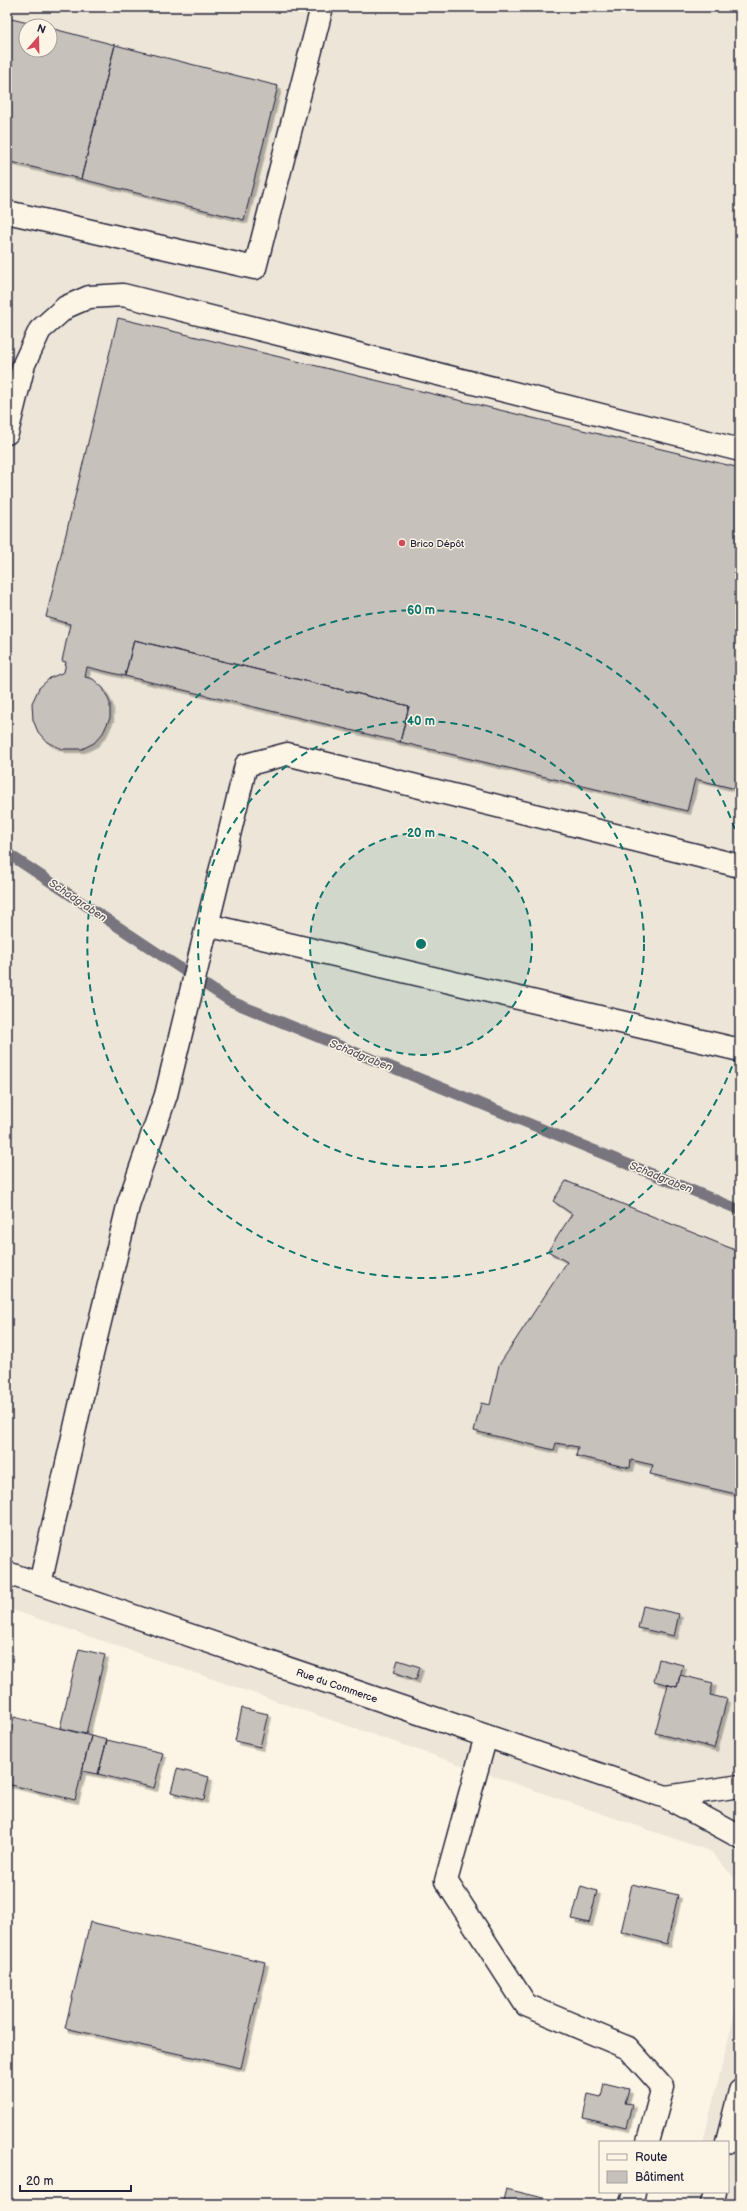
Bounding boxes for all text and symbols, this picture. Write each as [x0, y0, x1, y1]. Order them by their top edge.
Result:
north arrow [18, 18, 58, 58]
text: N [35, 22, 47, 37]
marker: Brico Dépôt [397, 538, 407, 548]
place label: Brico Dépôt [410, 538, 464, 550]
text: 60 m [407, 603, 435, 618]
text: 40 m [407, 714, 435, 729]
text: 20 m [407, 826, 435, 841]
water label: Schadgraben [47, 876, 109, 924]
centre of rings [414, 937, 428, 951]
water label: Schadgraben [328, 1037, 394, 1074]
water label: Schadgraben [628, 1159, 694, 1196]
street label: Rue du Commerce [294, 1666, 379, 1706]
legend [599, 2141, 729, 2193]
text: Route [635, 2150, 667, 2165]
scale bar [20, 2167, 131, 2193]
text: Bâtiment [635, 2170, 684, 2185]
text: 20 m [26, 2174, 53, 2189]

